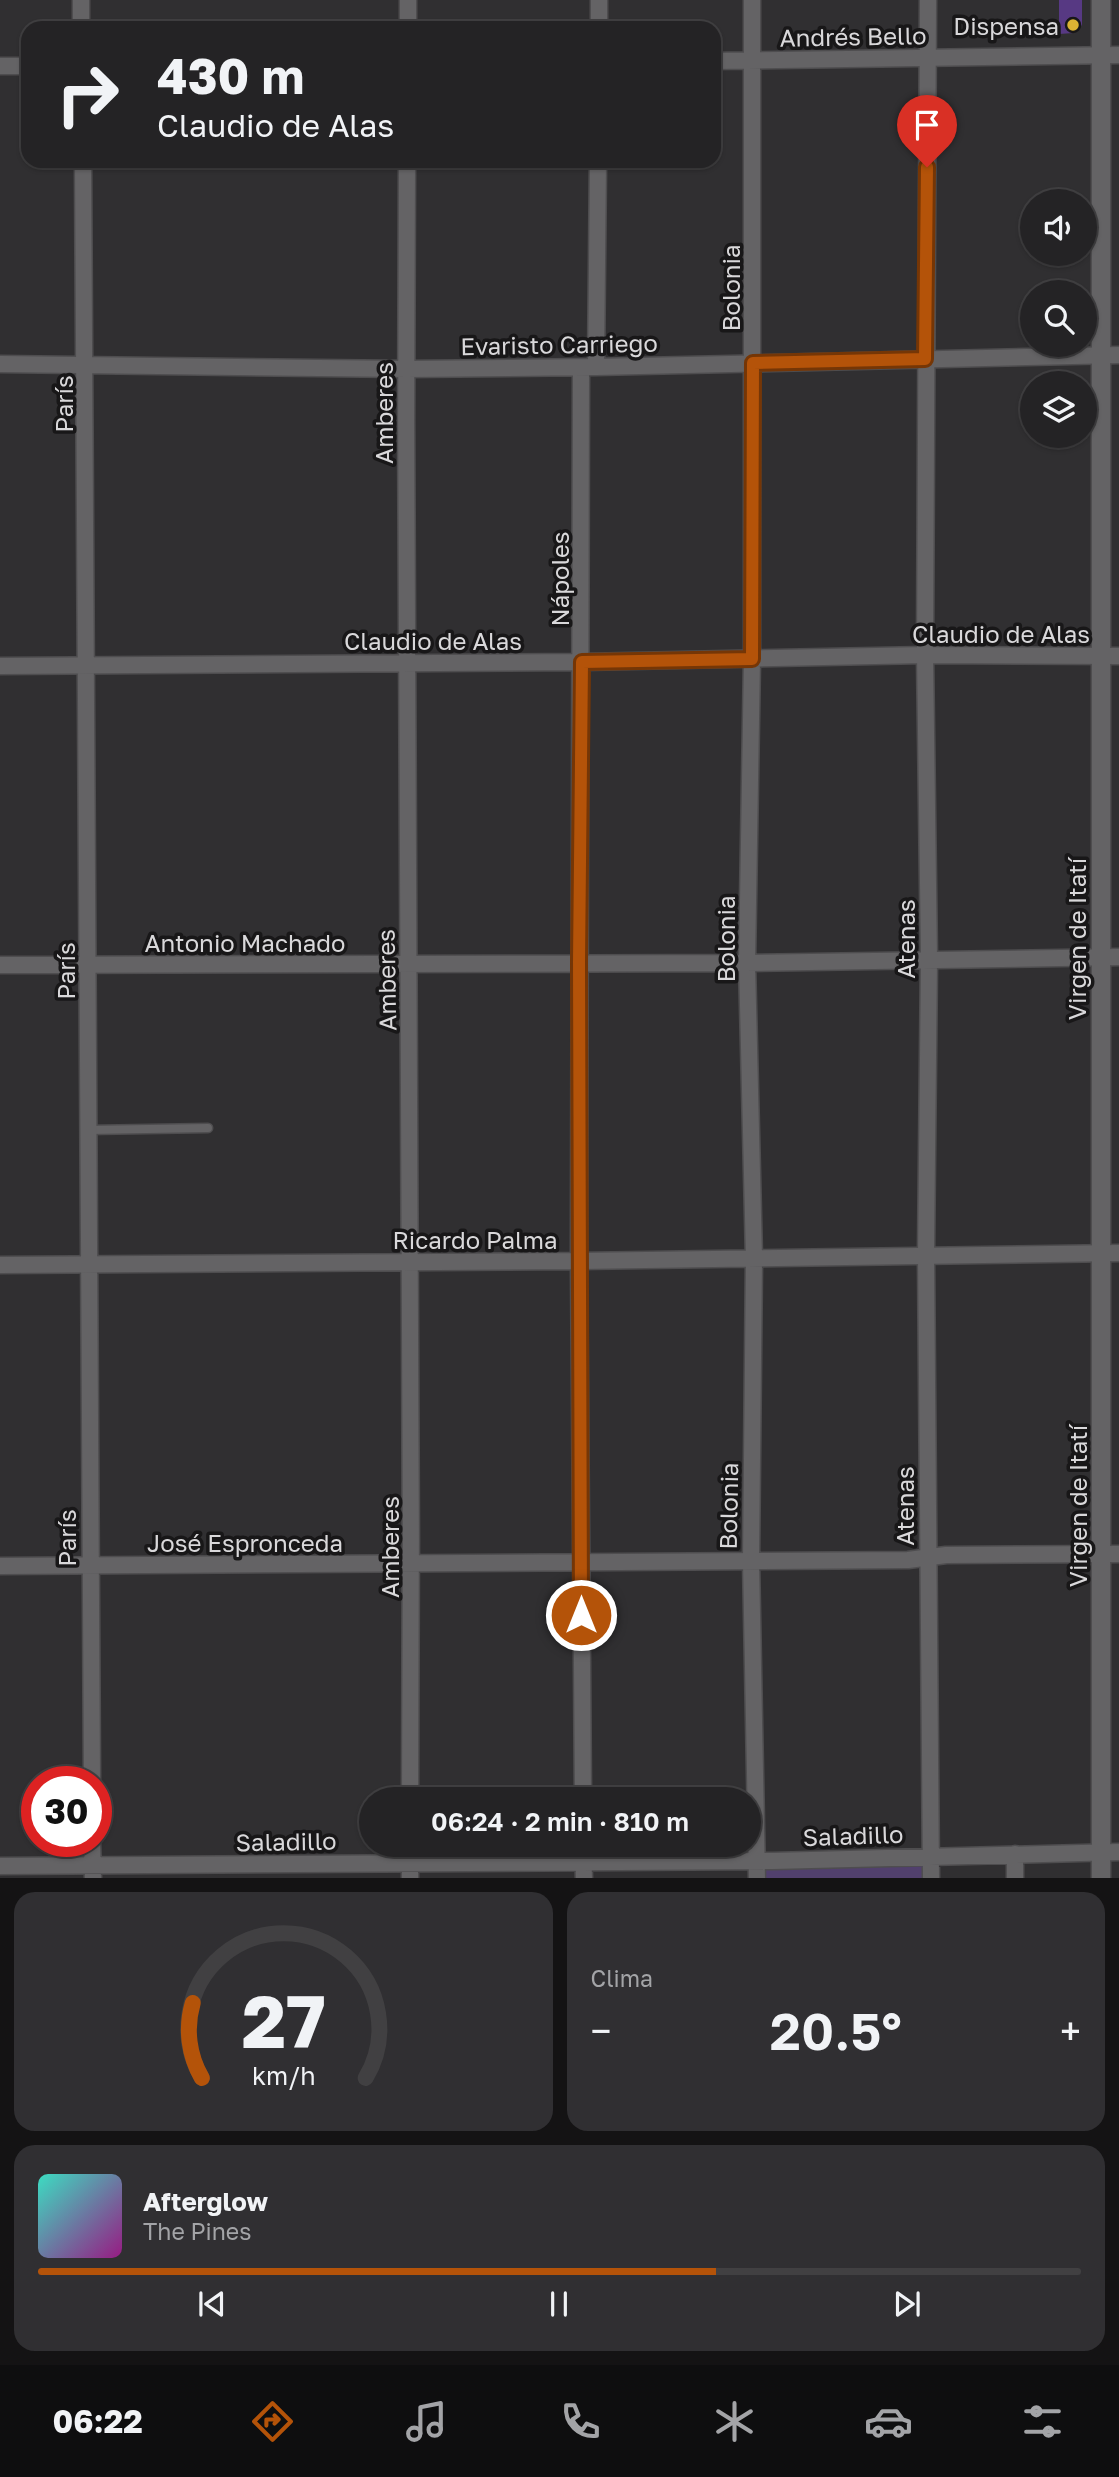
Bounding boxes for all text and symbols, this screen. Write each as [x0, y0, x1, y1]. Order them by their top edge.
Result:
place label: Dispensa [953, 11, 1059, 40]
marker: Dispensa [1065, 17, 1081, 33]
street label: Andrés Bello [779, 20, 927, 52]
text: 430 m [157, 46, 305, 105]
icon: right [42, 49, 133, 140]
pin [897, 95, 957, 167]
text: Claudio de Alas [157, 106, 394, 144]
icon: arrive [908, 106, 946, 144]
map controls [1020, 189, 1097, 448]
button: sound [1020, 189, 1097, 266]
street label: Bolonia [716, 244, 745, 332]
button: search [1020, 280, 1097, 357]
street label: Evaristo Carriego [460, 328, 658, 360]
street label: Amberes [369, 362, 398, 464]
button: layers [1020, 371, 1097, 448]
street label: París [49, 375, 78, 433]
street label: Nápoles [545, 531, 574, 627]
street label: Claudio de Alas [912, 619, 1090, 648]
street label: Claudio de Alas [344, 626, 522, 655]
street label: Virgen de Itatí [1062, 856, 1091, 1020]
street label: Bolonia [711, 895, 740, 983]
street label: Atenas [891, 899, 920, 979]
street label: Antonio Machado [145, 928, 345, 957]
street label: Amberes [371, 929, 401, 1031]
street label: París [51, 942, 80, 1000]
street label: Ricardo Palma [392, 1225, 558, 1254]
street label: Virgen de Itatí [1063, 1423, 1092, 1587]
street label: Bolonia [713, 1462, 743, 1550]
street label: Atenas [890, 1466, 919, 1546]
street label: Amberes [375, 1496, 404, 1598]
street label: París [52, 1509, 81, 1567]
street label: José Espronceda [147, 1528, 343, 1557]
position arrow [544, 1578, 618, 1652]
speed limit sign: 30 [21, 1766, 112, 1857]
text: 06:24 · 2 min · 810 m [431, 1806, 689, 1837]
street label: Saladillo [802, 1819, 904, 1851]
street label: Saladillo [235, 1826, 337, 1856]
text: Clima [591, 1964, 653, 1992]
text: 27 [241, 1977, 325, 2064]
text: 20.5° [770, 1999, 902, 2061]
text: − [591, 2008, 611, 2053]
text: + [1060, 2008, 1081, 2053]
text: km/h [251, 2059, 315, 2090]
text: Afterglow [143, 2186, 268, 2217]
text: The Pines [143, 2217, 251, 2245]
icon: previous [193, 2285, 231, 2323]
icon: pause [540, 2285, 578, 2323]
icon: next [888, 2285, 926, 2323]
icon: directions [248, 2397, 297, 2446]
icon: music [402, 2397, 451, 2446]
icon: phone [556, 2397, 605, 2446]
icon: climate [710, 2397, 759, 2446]
icon: car [864, 2397, 913, 2446]
icon: filters [1018, 2397, 1067, 2446]
text: 06:22 [52, 2402, 143, 2440]

